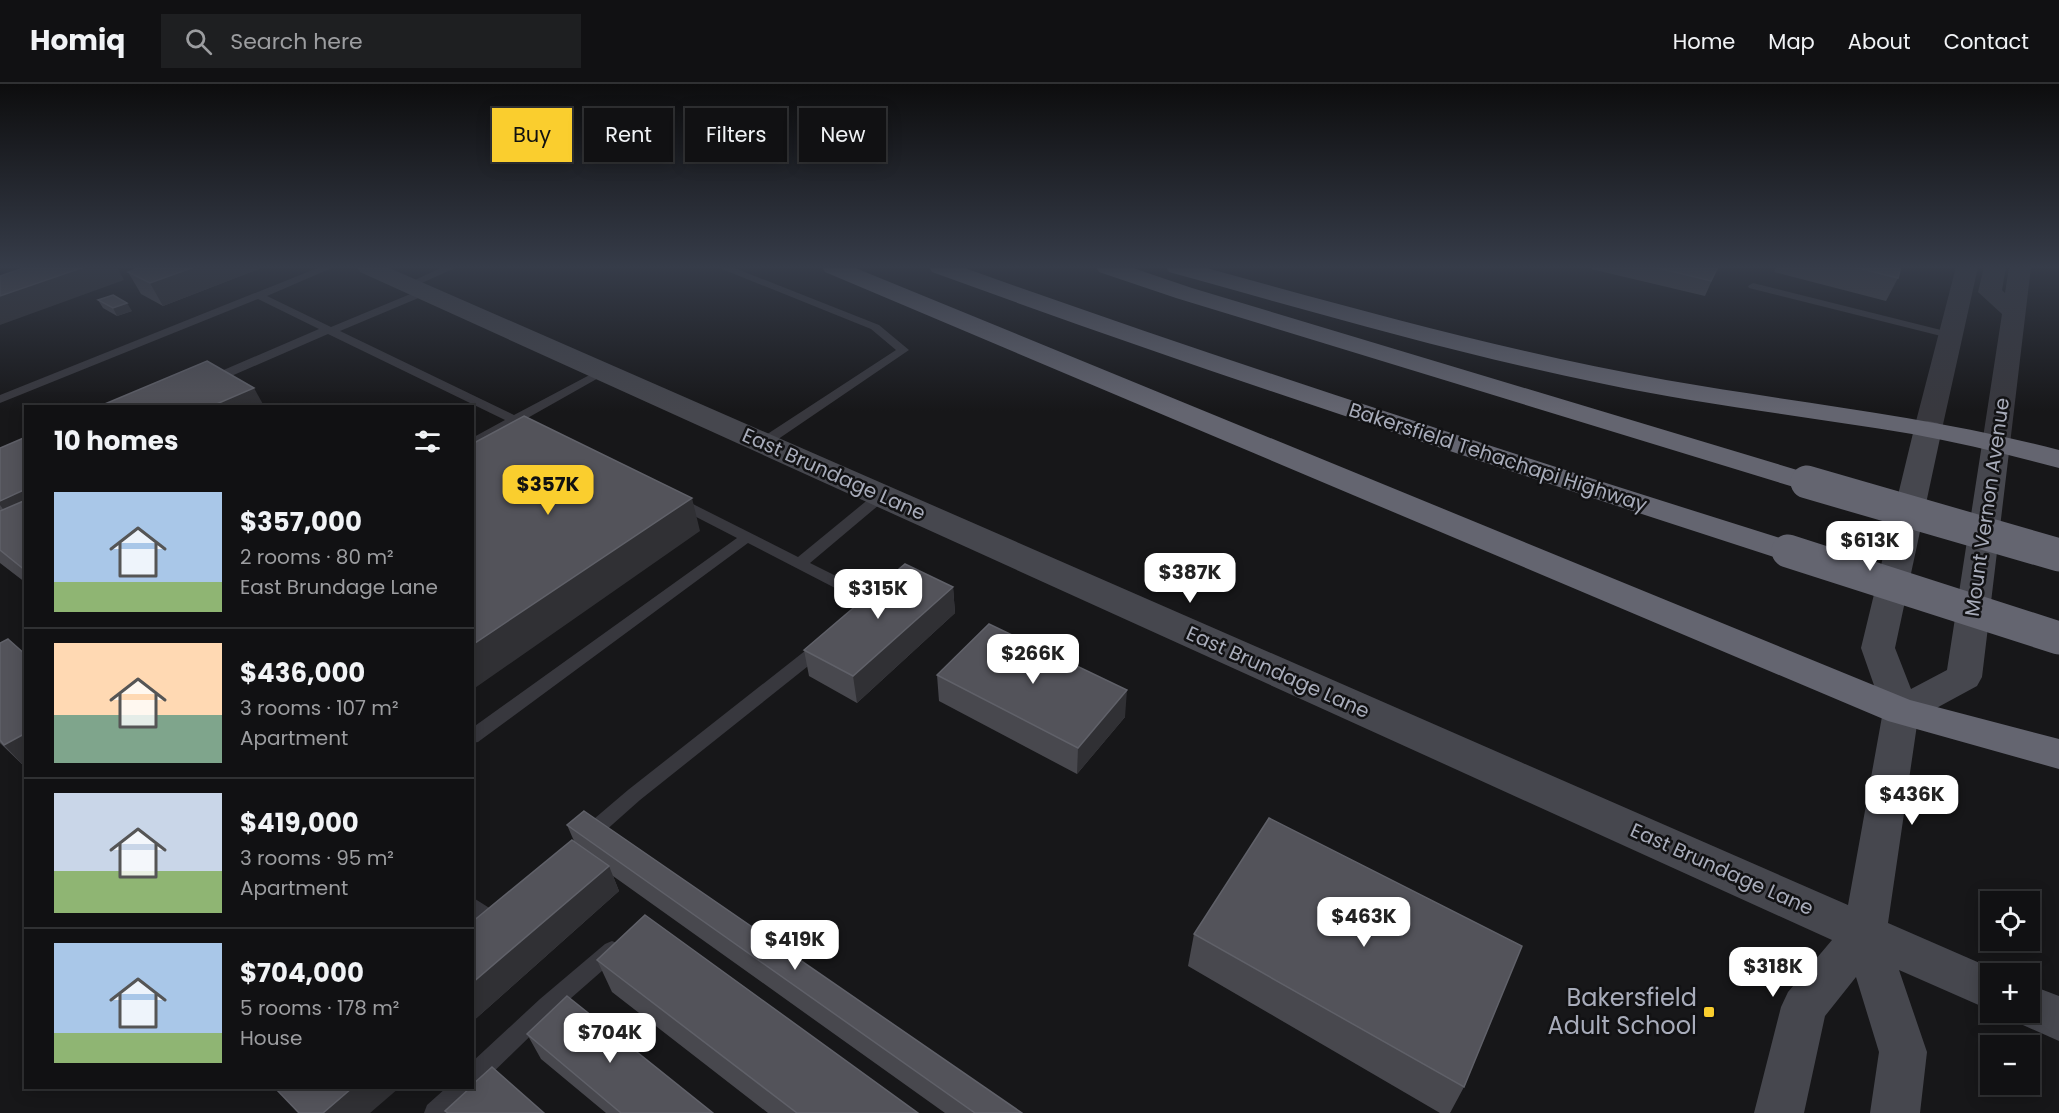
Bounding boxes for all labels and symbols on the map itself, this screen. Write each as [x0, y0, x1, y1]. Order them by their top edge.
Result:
street label: Bakersfield Tehachapi Highway [1345, 395, 1651, 519]
street label: Mount Vernon Avenue [1958, 396, 2016, 618]
street label: East Brundage Lane [738, 421, 930, 527]
pin: $357K [506, 465, 590, 516]
pin: $613K [1828, 521, 1912, 572]
pin: $387K [1148, 553, 1232, 604]
pin: $315K [836, 569, 920, 620]
street label: East Brundage Lane [1182, 619, 1374, 725]
pin: $266K [991, 634, 1075, 685]
pin: $436K [1870, 775, 1954, 826]
street label: East Brundage Lane [1626, 816, 1818, 922]
pin: $463K [1322, 897, 1406, 948]
pin: $419K [753, 920, 837, 971]
pin: $318K [1731, 947, 1815, 998]
place label: Bakersfield Adult School [1548, 981, 1697, 1042]
marker: Bakersfield Adult School [1702, 1005, 1716, 1019]
pin: $704K [568, 1013, 652, 1064]

